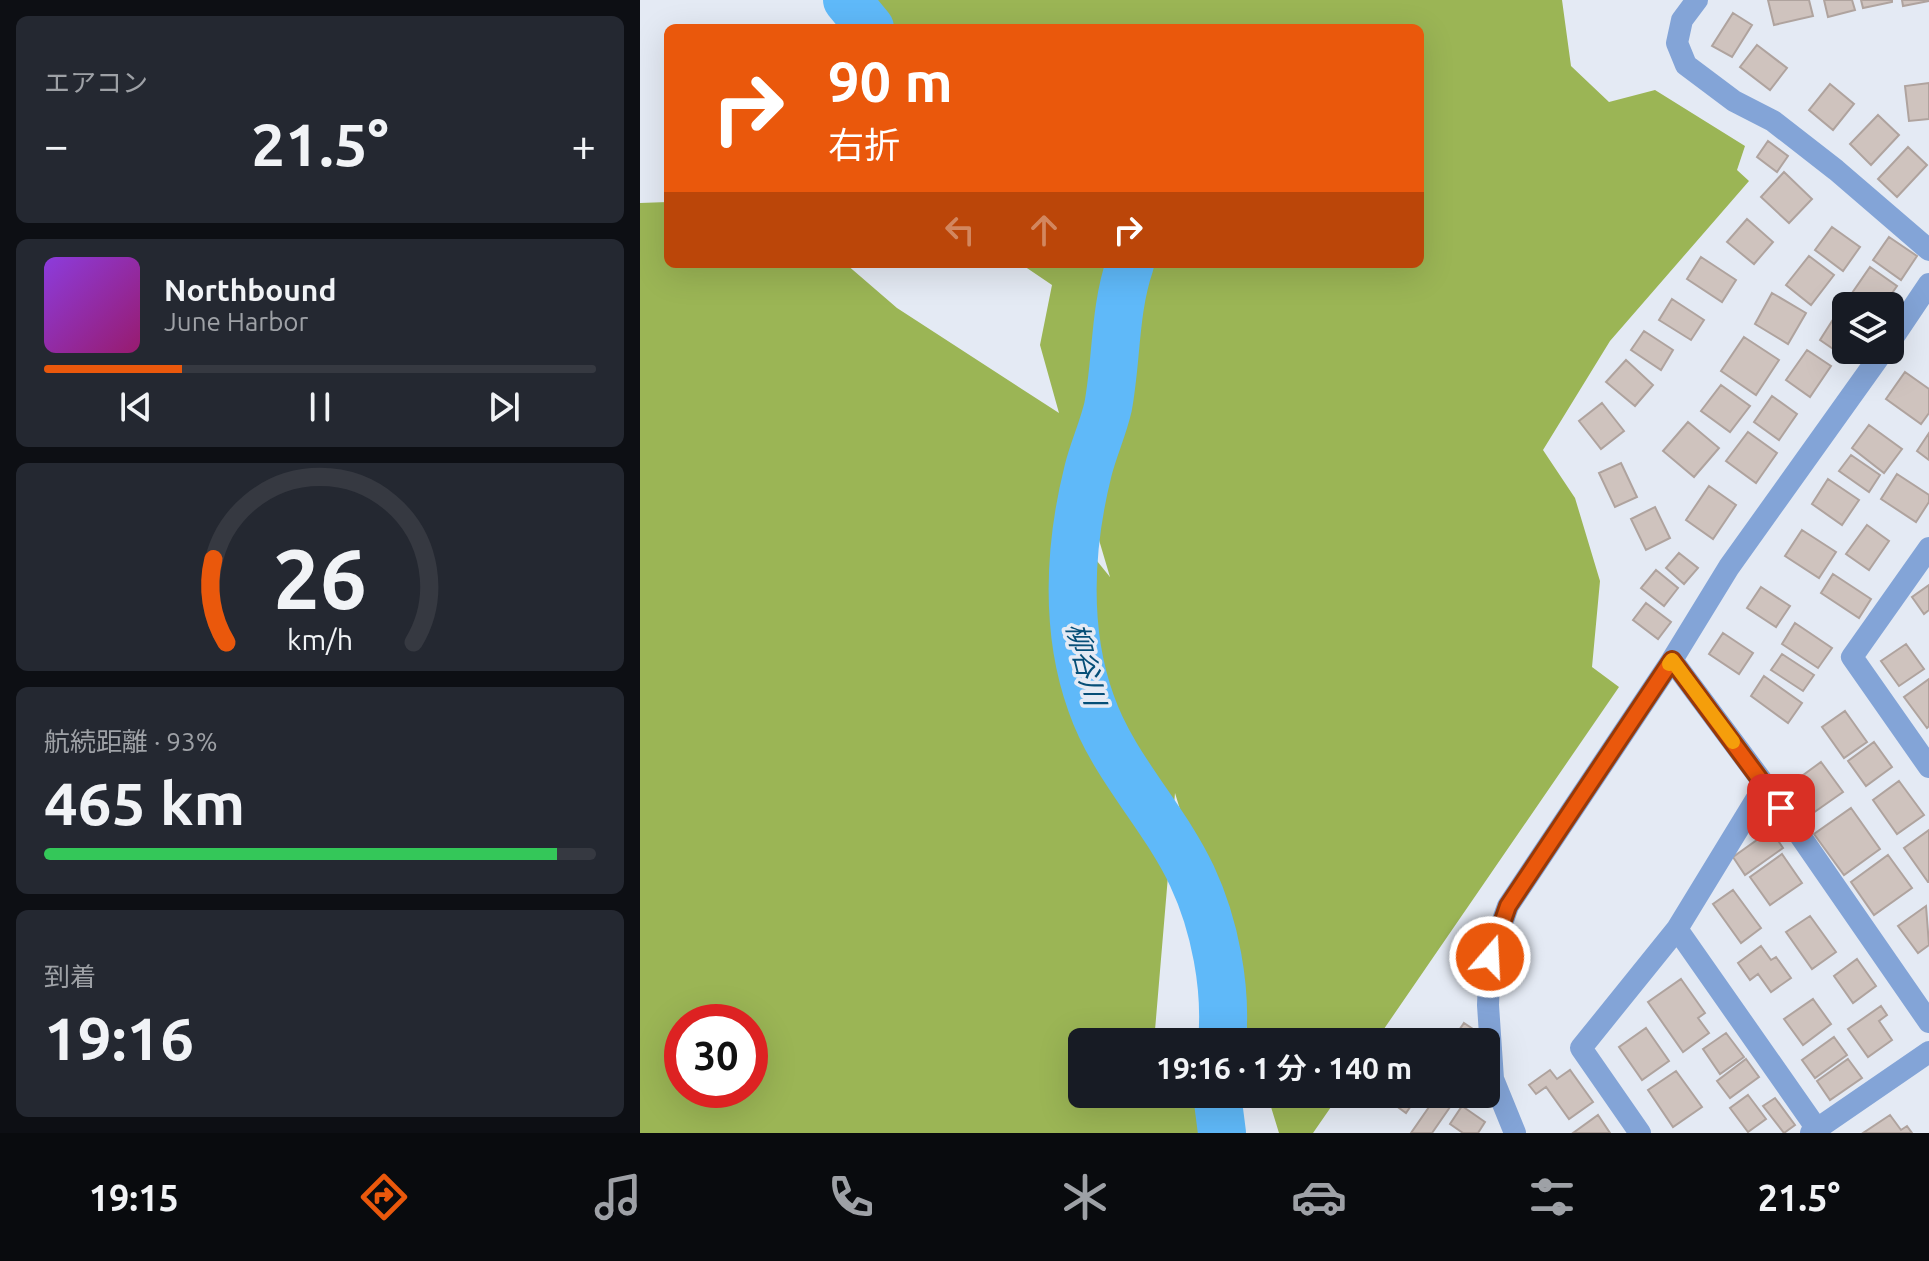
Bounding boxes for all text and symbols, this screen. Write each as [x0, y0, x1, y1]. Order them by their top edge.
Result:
text: 90 m [828, 50, 953, 113]
icon: right [696, 56, 800, 160]
text: エアコン [44, 68, 148, 97]
text: 21.5° [251, 110, 389, 177]
text: − [44, 120, 69, 169]
text: + [571, 120, 596, 169]
text: 右折 [828, 124, 900, 165]
icon: left [938, 208, 982, 252]
icon: ahead [1022, 208, 1066, 252]
icon: right [1106, 208, 1150, 252]
text: Northbound [164, 273, 336, 307]
map controls [1832, 292, 1904, 364]
button: layers [1832, 292, 1904, 364]
text: June Harbor [164, 307, 308, 336]
icon: previous [114, 385, 158, 429]
icon: pause [298, 385, 342, 429]
icon: next [482, 385, 526, 429]
text: 26 [273, 530, 367, 624]
water label: 柳谷川 [1061, 619, 1112, 711]
text: km/h [287, 623, 353, 655]
text: 航続距離 · 93% [44, 727, 218, 756]
text: 465 km [44, 769, 245, 836]
pin [1747, 774, 1815, 842]
icon: arrive [1759, 786, 1803, 830]
position arrow [1448, 915, 1532, 999]
text: 到着 [44, 962, 96, 991]
text: 19:16 [44, 1004, 194, 1071]
speed limit sign: 30 [664, 1004, 768, 1108]
text: 19:16 · 1 分 · 140 m [1156, 1051, 1412, 1085]
icon: directions [356, 1169, 412, 1225]
icon: music [590, 1169, 646, 1225]
icon: phone [823, 1169, 879, 1225]
icon: climate [1057, 1169, 1113, 1225]
icon: car [1291, 1169, 1347, 1225]
icon: filters [1524, 1169, 1580, 1225]
text: 19:15 [89, 1177, 179, 1218]
text: 21.5° [1758, 1177, 1840, 1218]

